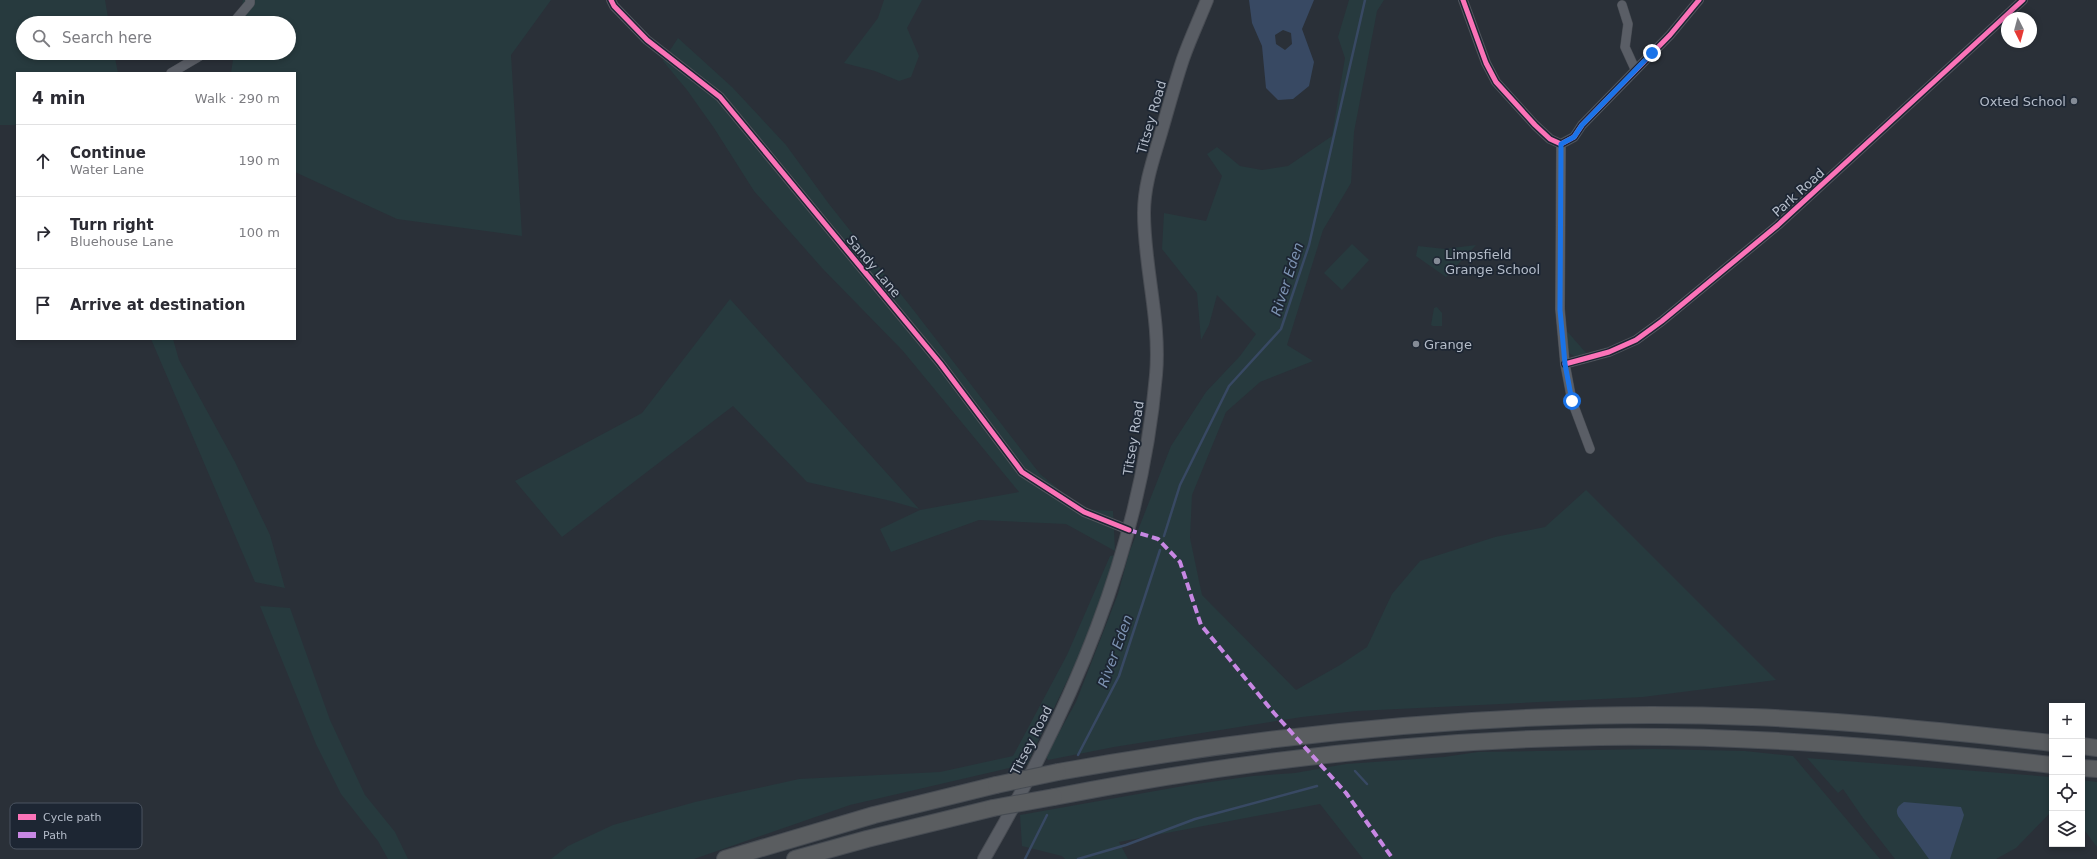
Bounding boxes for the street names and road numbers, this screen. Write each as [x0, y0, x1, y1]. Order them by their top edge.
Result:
street label: Titsey Road [1134, 79, 1169, 156]
street label: Park Road [1769, 165, 1827, 220]
street label: Sandy Lane [843, 232, 904, 300]
street label: Titsey Road [1120, 400, 1147, 478]
street label: Titsey Road [1007, 703, 1055, 778]

